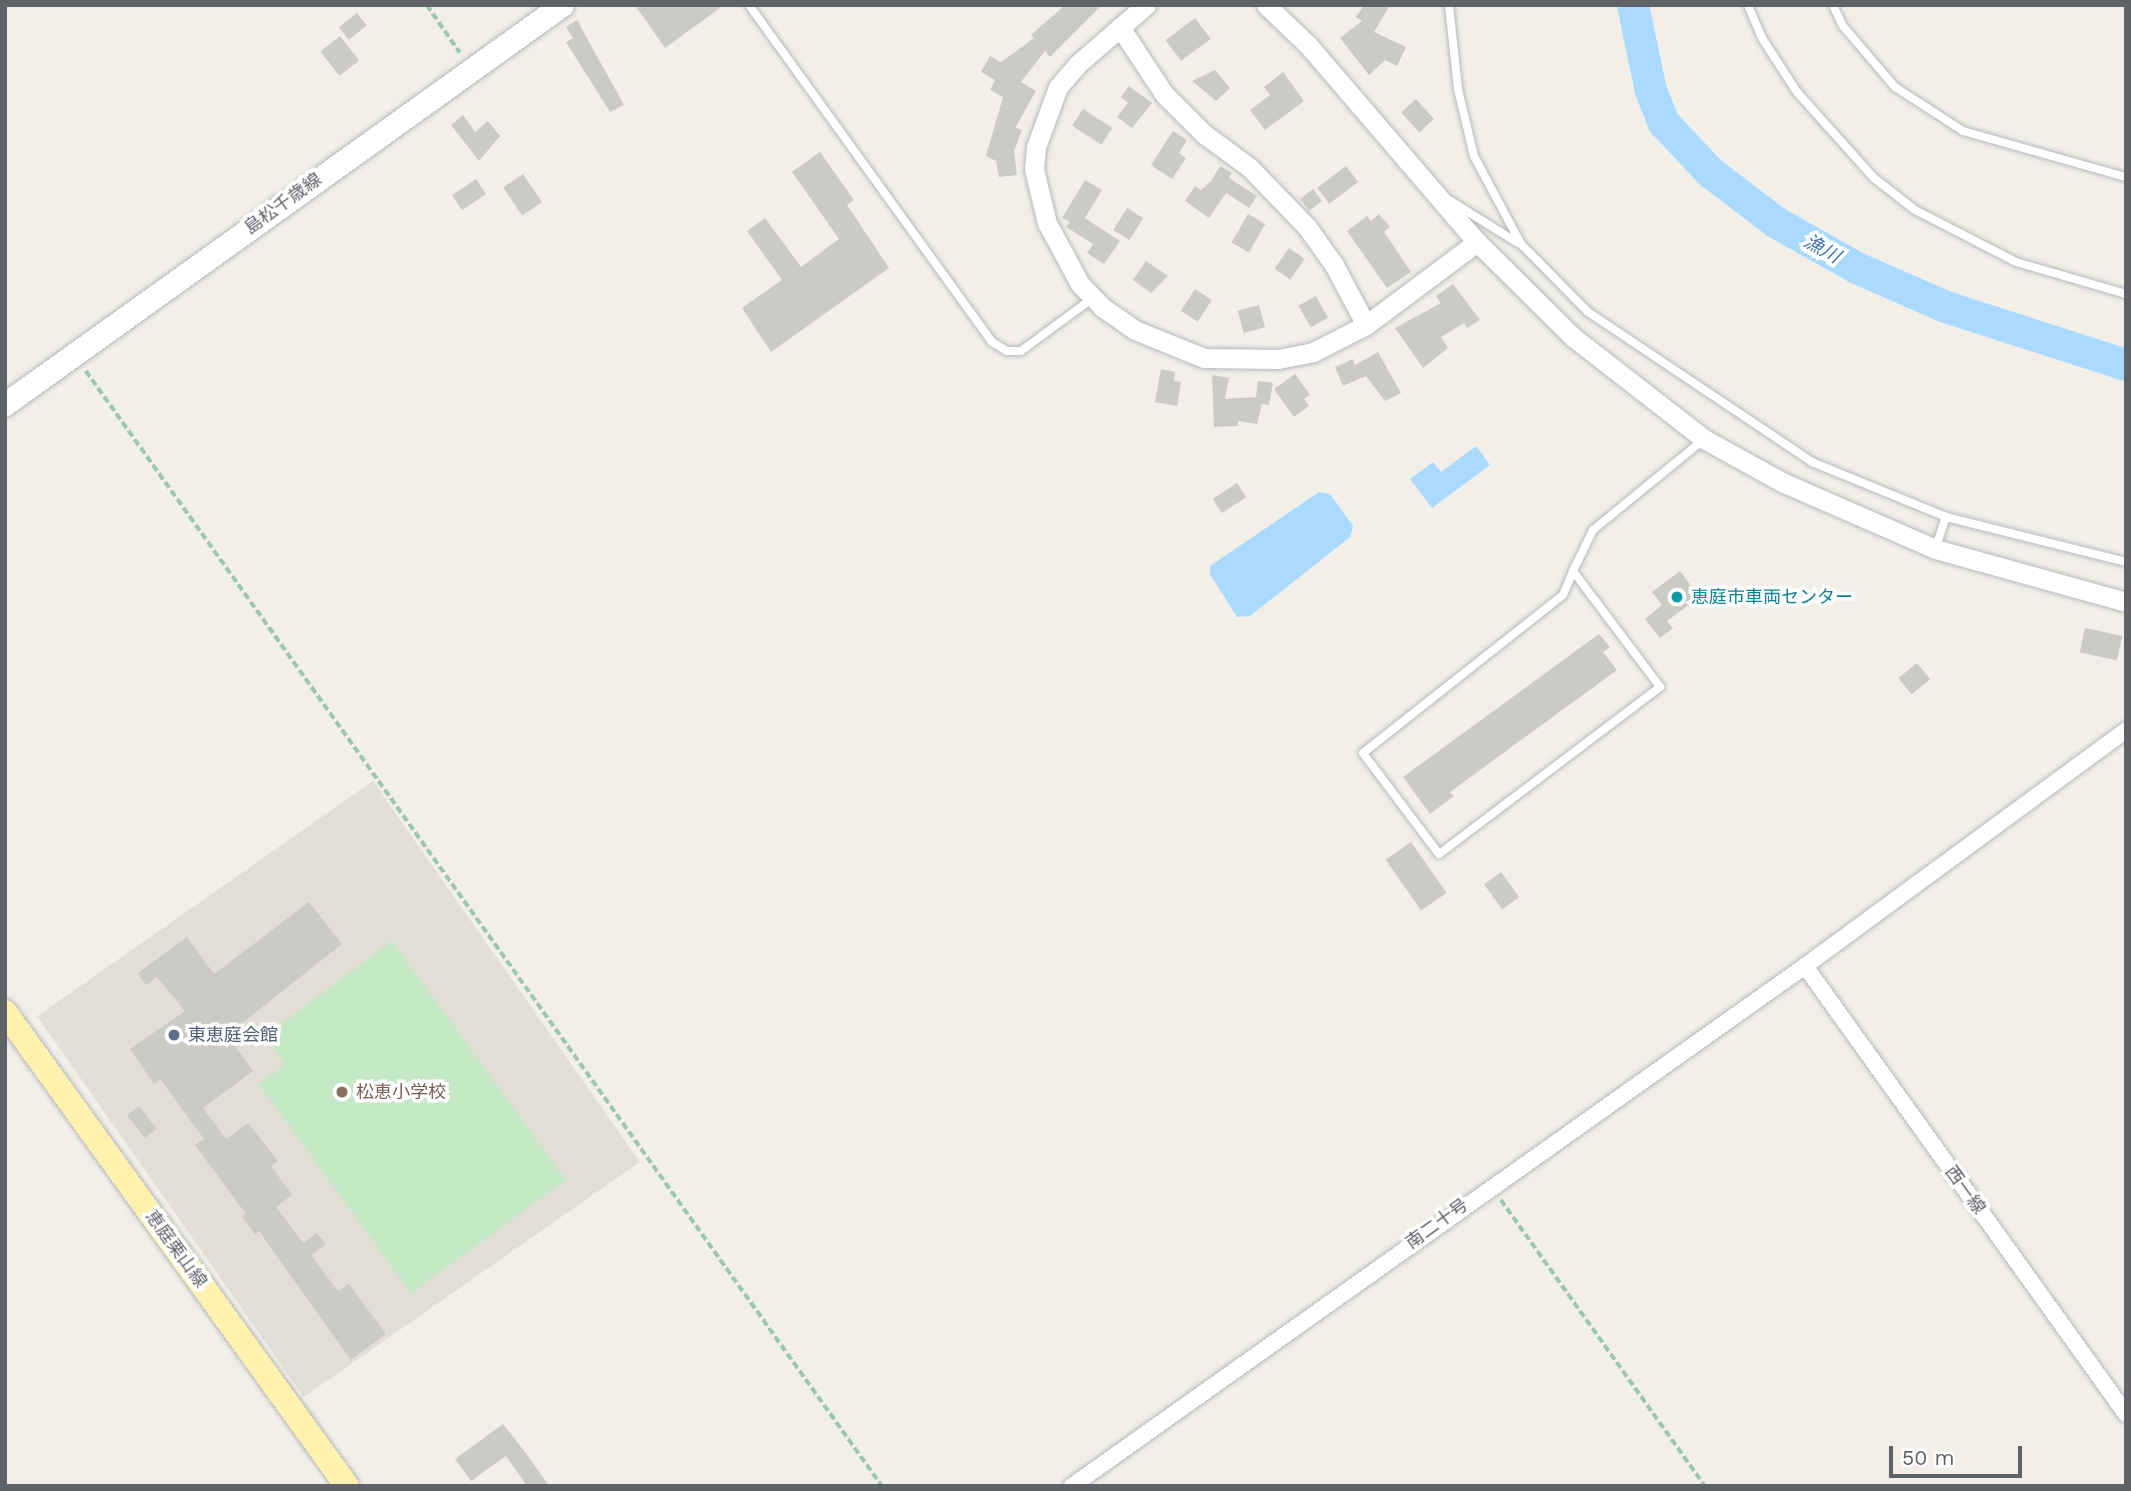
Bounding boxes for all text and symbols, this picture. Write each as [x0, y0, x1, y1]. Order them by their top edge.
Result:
street label: 島松千歳線 [240, 169, 326, 239]
water label: 漁川 [1800, 230, 1844, 268]
place label: 恵庭市車両センター [1691, 586, 1853, 608]
marker: 恵庭市車両センター [1669, 589, 1685, 605]
place label: 東恵庭会館 [188, 1024, 278, 1046]
marker: 東恵庭会館 [166, 1027, 182, 1043]
place label: 松恵小学校 [356, 1081, 446, 1103]
marker: 松恵小学校 [334, 1084, 350, 1100]
street label: 西一線 [1940, 1162, 1990, 1218]
street label: 南二十号 [1402, 1194, 1472, 1254]
street label: 恵庭栗山線 [141, 1206, 211, 1292]
scale bar [1893, 1432, 2026, 1476]
text: 50 m [1902, 1445, 1954, 1470]

